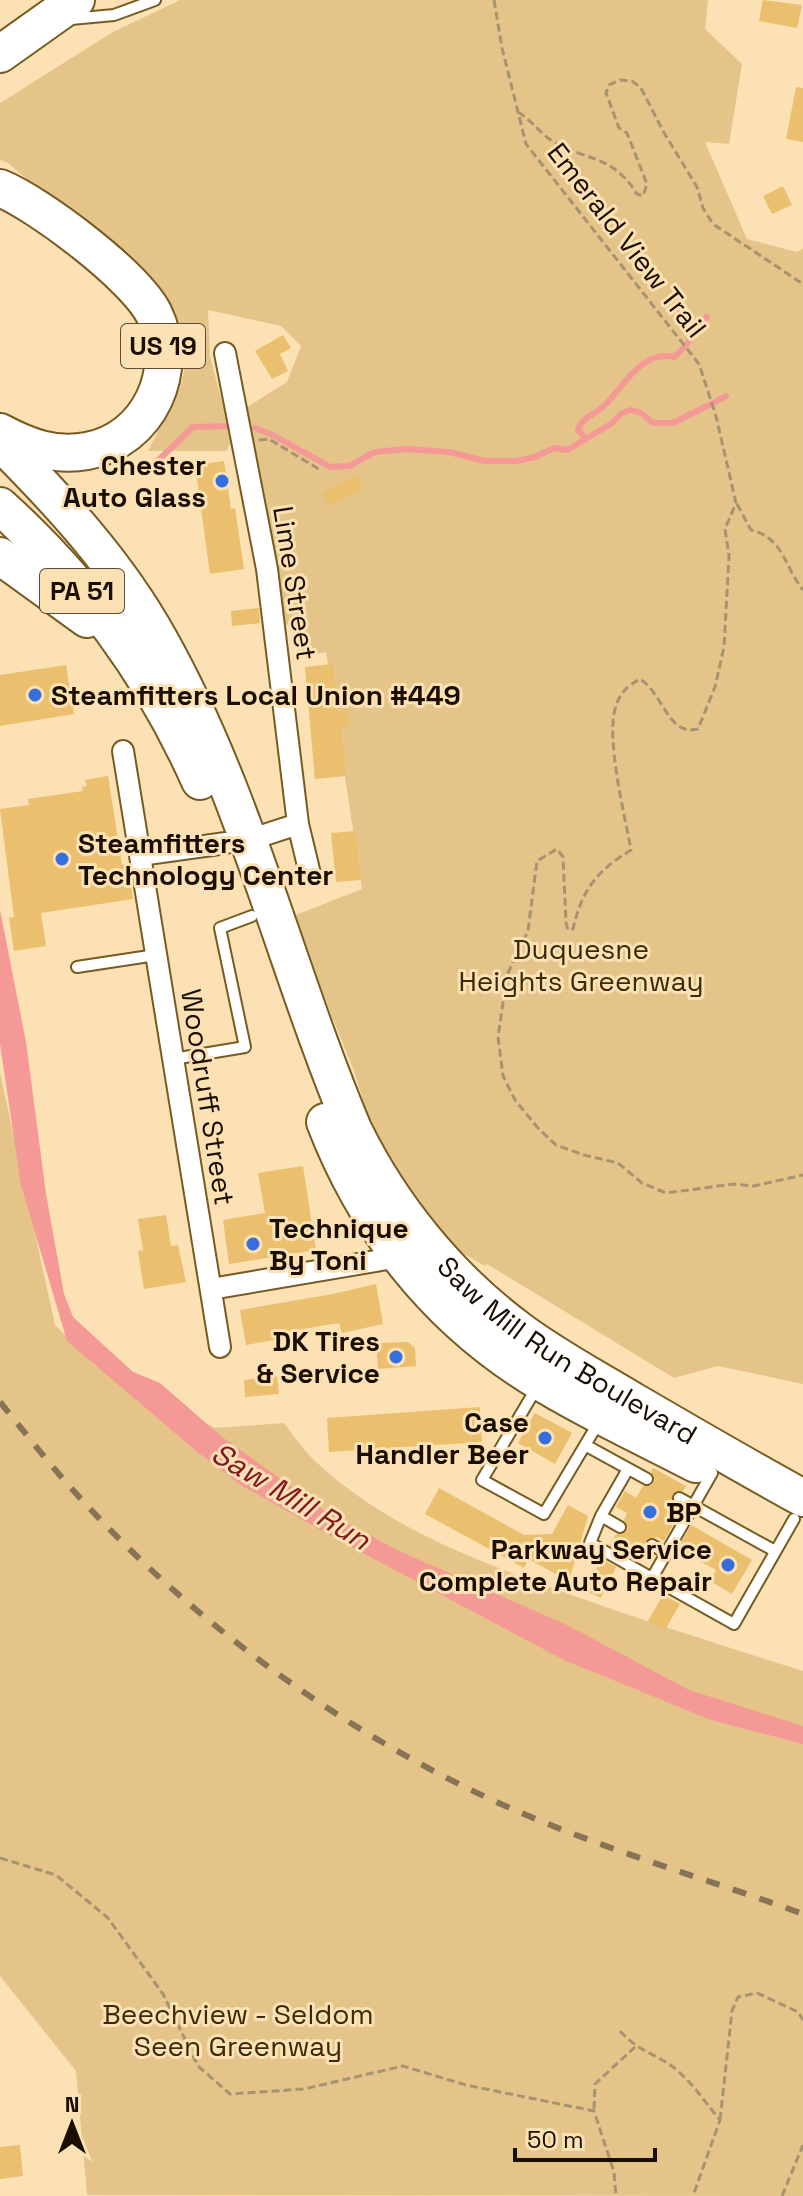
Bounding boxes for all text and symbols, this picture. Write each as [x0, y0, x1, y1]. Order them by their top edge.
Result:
street label: Emerald View Trail [540, 135, 714, 345]
road number: US 19 [121, 324, 205, 368]
place label: Chester Auto Glass [63, 447, 206, 515]
marker: Chester Auto Glass [213, 472, 231, 490]
street label: Lime Street [265, 503, 325, 663]
road number: PA 51 [40, 569, 124, 613]
place label: Steamfitters Local Union #449 [51, 677, 461, 713]
marker: Steamfitters Local Union #449 [26, 686, 44, 704]
place label: Steamfitters Technology Center [78, 825, 333, 893]
marker: Steamfitters Technology Center [53, 850, 71, 868]
park label: Duquesne Heights Greenway [458, 931, 704, 999]
street label: Woodruff Street [173, 986, 243, 1208]
place label: Technique By Toni [269, 1210, 409, 1278]
marker: Technique By Toni [244, 1235, 262, 1253]
street label: Saw Mill Run Boulevard [430, 1249, 704, 1452]
place label: DK Tires & Service [257, 1323, 380, 1391]
marker: DK Tires & Service [387, 1348, 405, 1366]
place label: Case Handler Beer [356, 1404, 529, 1472]
marker: Case Handler Beer [536, 1429, 554, 1447]
water label: Saw Mill Run [204, 1433, 378, 1559]
place label: BP [666, 1494, 702, 1530]
marker: BP [641, 1503, 659, 1521]
place label: Parkway Service Complete Auto Repair [419, 1531, 712, 1599]
marker: Parkway Service Complete Auto Repair [719, 1556, 737, 1574]
park label: Beechview - Seldom Seen Greenway [102, 1996, 374, 2064]
north arrow [32, 2084, 112, 2164]
text: N [65, 2090, 79, 2118]
scale bar [515, 2112, 655, 2162]
text: 50 m [527, 2124, 584, 2155]

